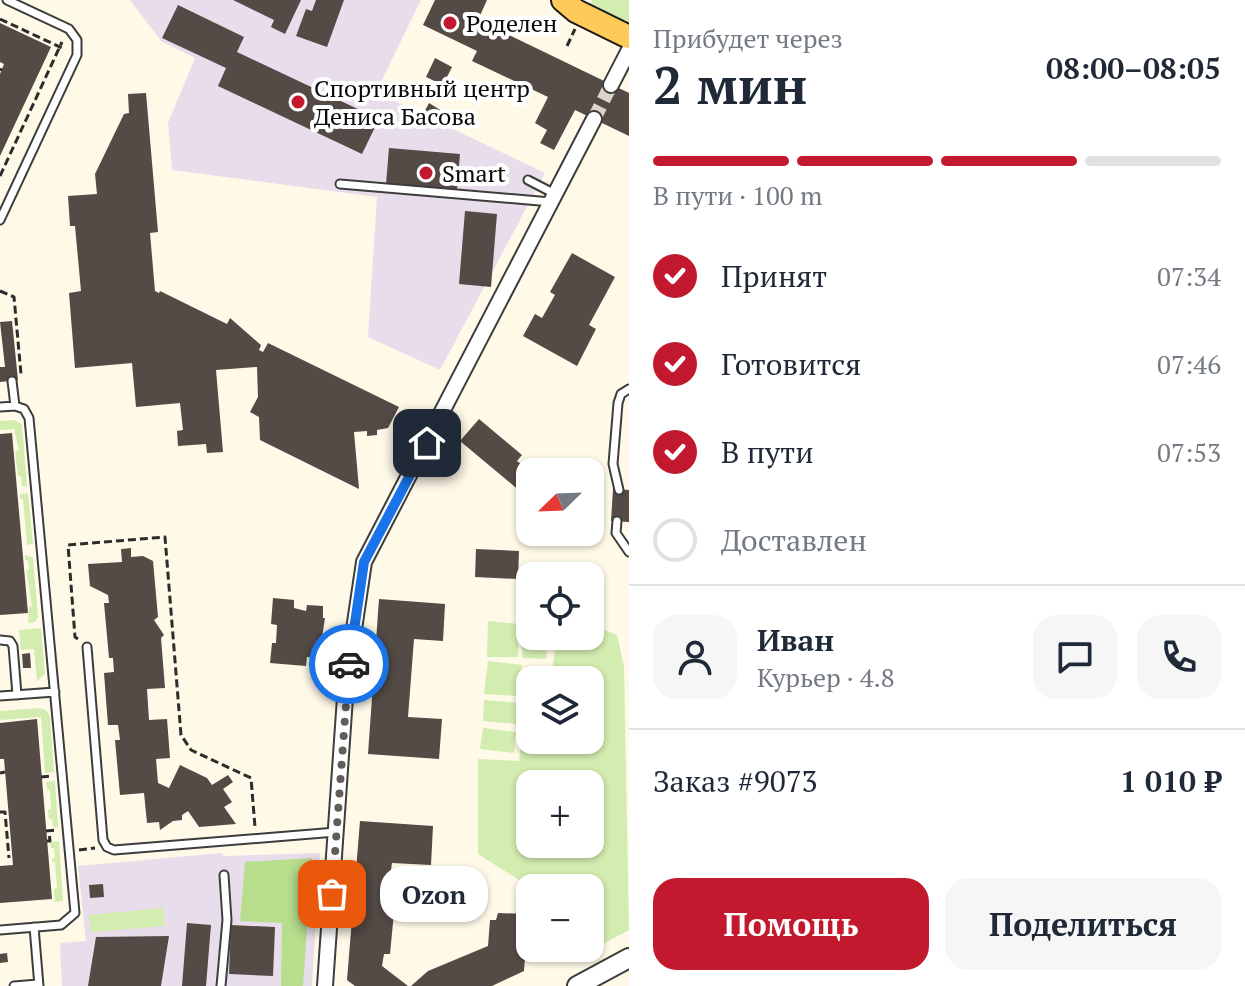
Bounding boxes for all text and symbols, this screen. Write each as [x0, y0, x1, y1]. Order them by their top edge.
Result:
place label: Роделен [466, 7, 557, 39]
marker: Роделен [441, 14, 459, 32]
text: Прибудет через [653, 21, 843, 55]
text: 08:00–08:05 [1046, 48, 1221, 88]
text: 2 мин [653, 50, 807, 119]
place label: Спортивный центр Дениса Басова [314, 72, 530, 132]
marker: Спортивный центр Дениса Басова [289, 93, 307, 111]
place label: Smart [442, 157, 506, 189]
marker: Smart [417, 164, 435, 182]
text: В пути · 100 m [653, 178, 822, 212]
icon: check [653, 254, 697, 298]
text: Принят [721, 256, 827, 296]
text: 07:34 [1157, 259, 1221, 293]
icon: check [653, 342, 697, 386]
text: Готовится [721, 344, 861, 384]
text: 07:46 [1157, 347, 1221, 381]
pin [393, 409, 461, 477]
icon: home [405, 421, 449, 465]
icon: check [653, 430, 697, 474]
text: В пути [721, 432, 814, 472]
text: 07:53 [1157, 435, 1221, 469]
north arrow [516, 458, 604, 546]
map controls [516, 458, 604, 962]
text: Доставлен [721, 520, 867, 560]
button: locate [516, 562, 604, 650]
button: person [653, 615, 737, 699]
button: chat [1033, 615, 1117, 699]
button: phone [1137, 615, 1221, 699]
text: Иван [757, 620, 834, 660]
courier [309, 624, 389, 704]
icon: car [327, 642, 371, 686]
text: Курьер · 4.8 [757, 660, 895, 694]
button: layers [516, 666, 604, 754]
text: Заказ #9073 [653, 761, 818, 801]
text: 1 010 ₽ [1120, 761, 1221, 801]
button: + [516, 770, 604, 858]
pin [298, 860, 366, 928]
callout: Ozon [380, 866, 488, 922]
icon: bag [310, 872, 354, 916]
button: − [516, 874, 604, 962]
text: Ozon [402, 877, 466, 911]
button: Помощь [653, 878, 929, 970]
button: Поделиться [945, 878, 1221, 970]

